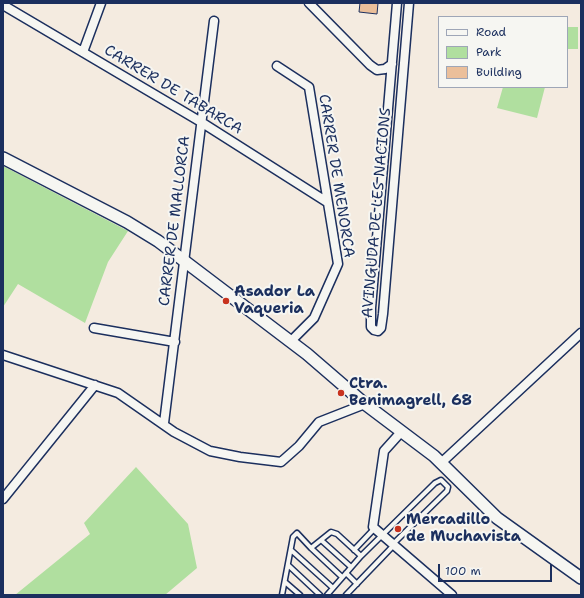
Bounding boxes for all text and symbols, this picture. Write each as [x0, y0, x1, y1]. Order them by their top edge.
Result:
legend [438, 16, 568, 88]
text: Road [476, 24, 506, 40]
street label: CARRER DE TABARCA [101, 42, 245, 138]
text: Park [476, 44, 502, 60]
text: Building [476, 64, 522, 80]
street label: CARRER DE MENORCA [314, 93, 358, 259]
street label: AVINGUDA DE LES NACIONS [359, 107, 395, 319]
street label: CARRER DE MALLORCA [156, 135, 194, 307]
place label: Asador La Vaqueria [234, 283, 315, 318]
marker: Asador La Vaqueria [221, 296, 231, 306]
place label: Ctra. Benimagrell, 68 [349, 375, 472, 410]
marker: Ctra. Benimagrell, 68 [336, 388, 346, 398]
place label: Mercadillo de Muchavista [406, 511, 521, 546]
marker: Mercadillo de Muchavista [393, 524, 403, 534]
scale bar [440, 556, 554, 582]
text: 100 m [445, 563, 481, 579]

